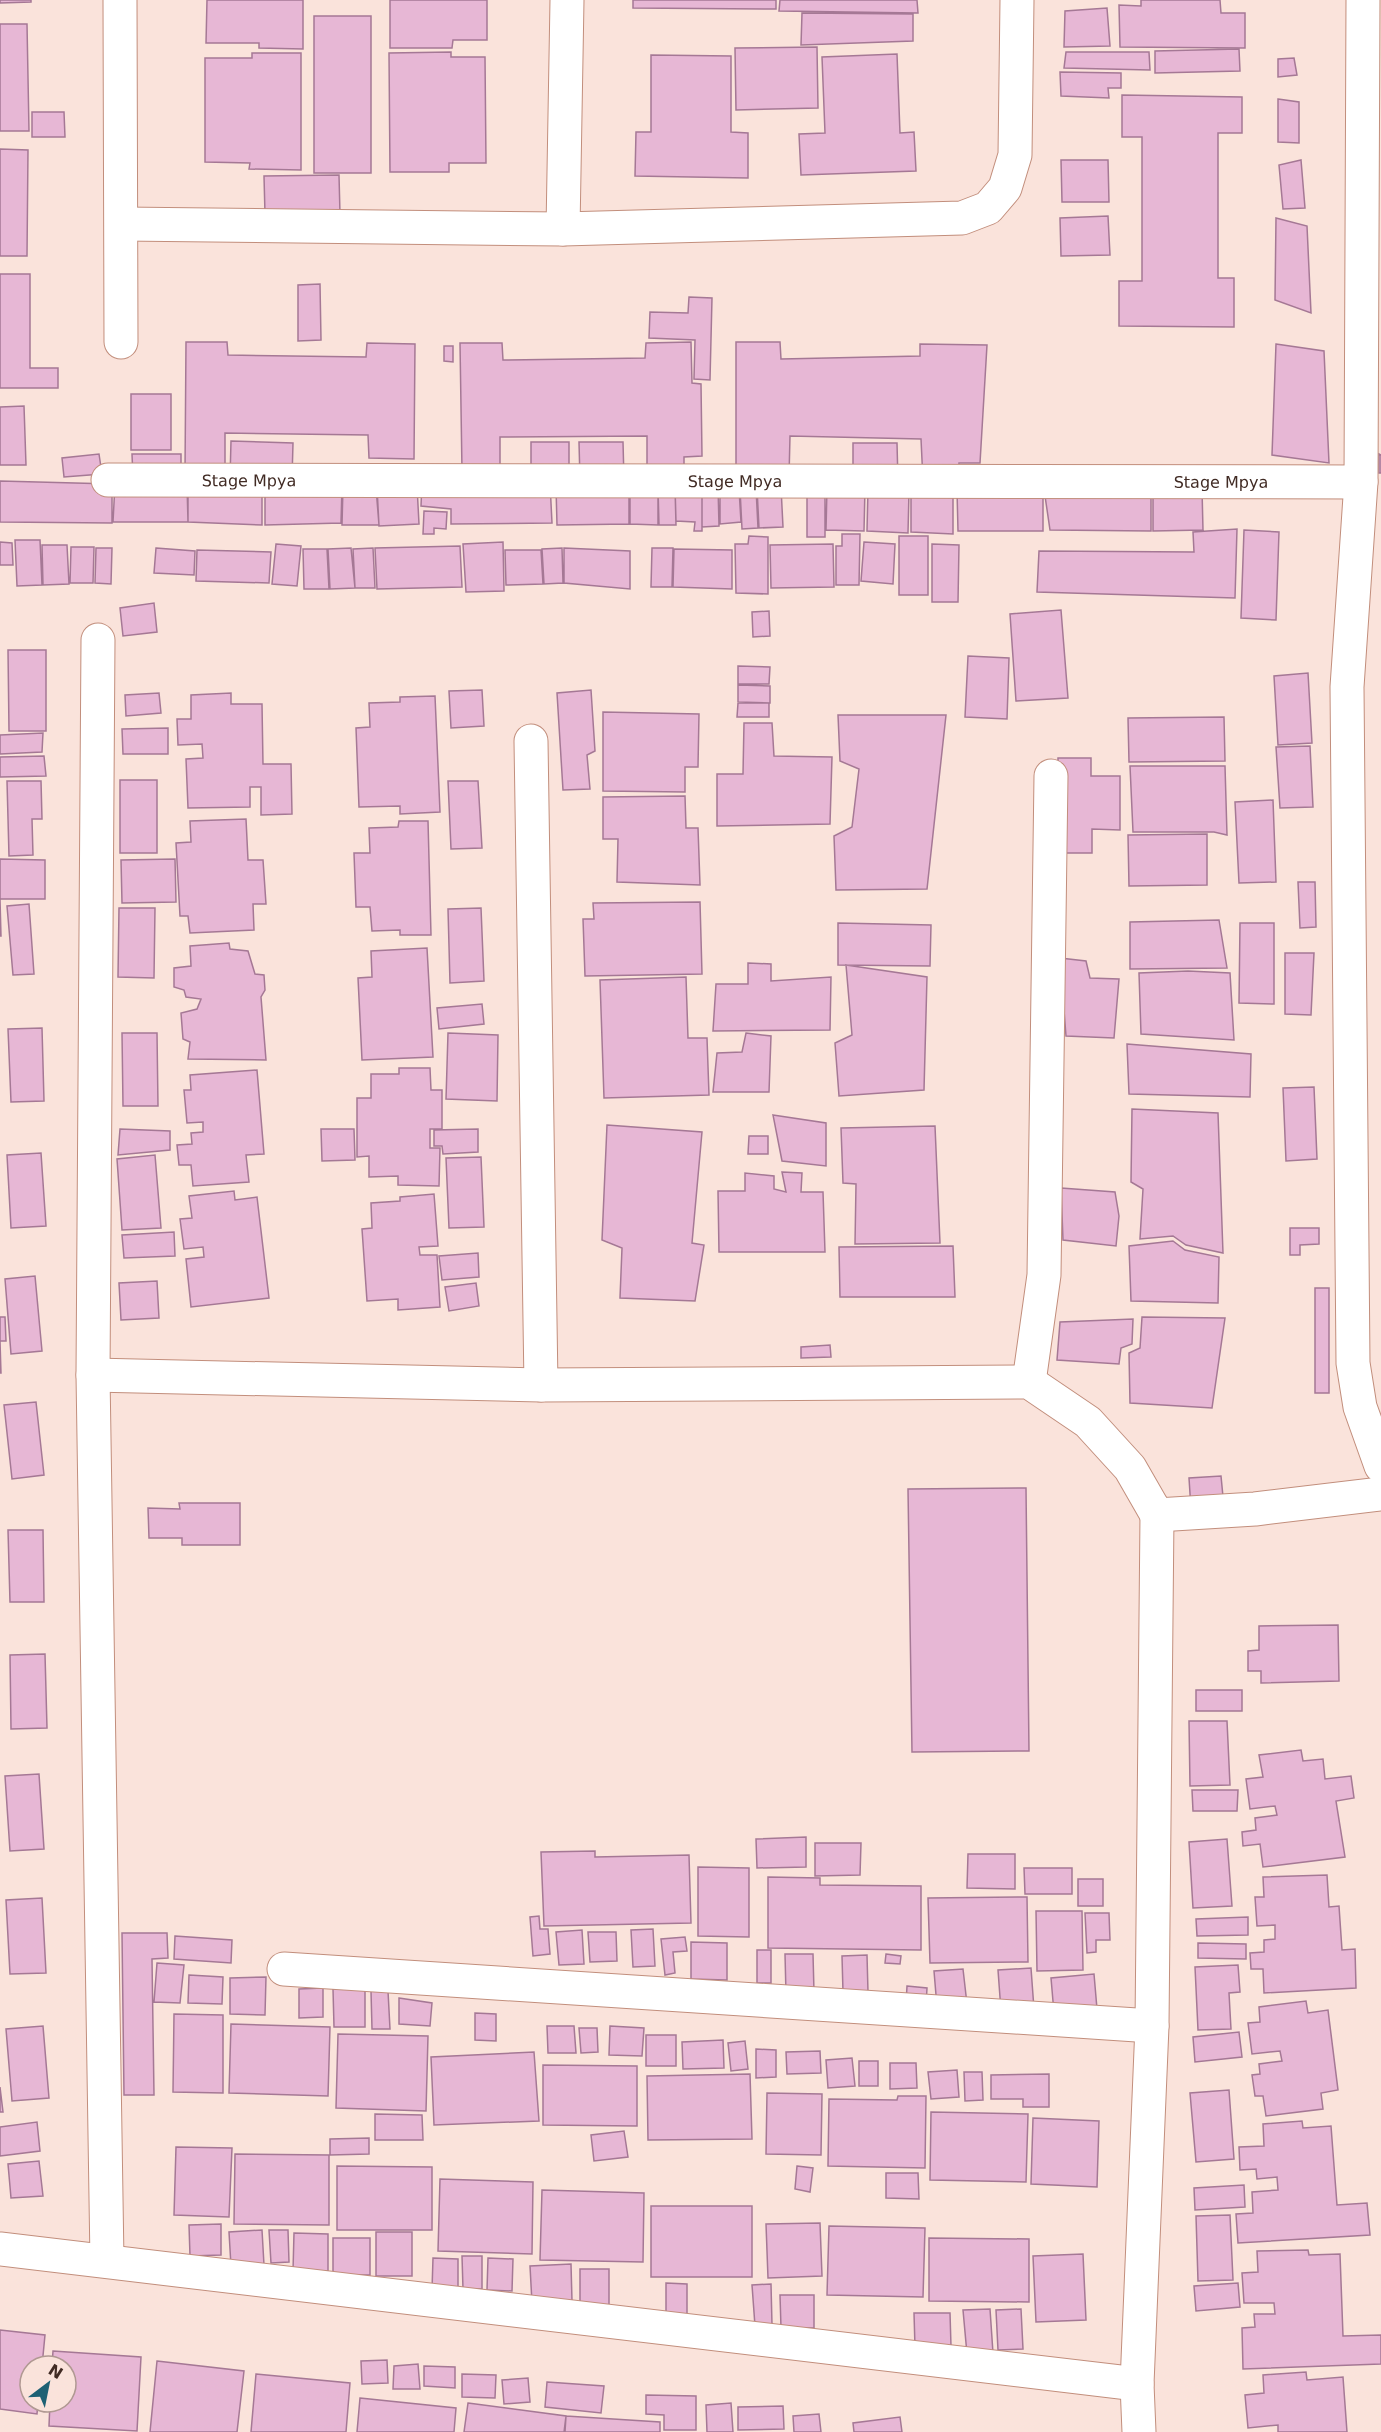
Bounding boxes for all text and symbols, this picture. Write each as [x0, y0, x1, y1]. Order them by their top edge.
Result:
street label: Stage Mpya [202, 471, 296, 490]
street label: Stage Mpya [688, 472, 782, 491]
street label: Stage Mpya [1174, 473, 1268, 492]
north arrow [18, 2354, 78, 2414]
text: N [45, 2360, 66, 2383]

